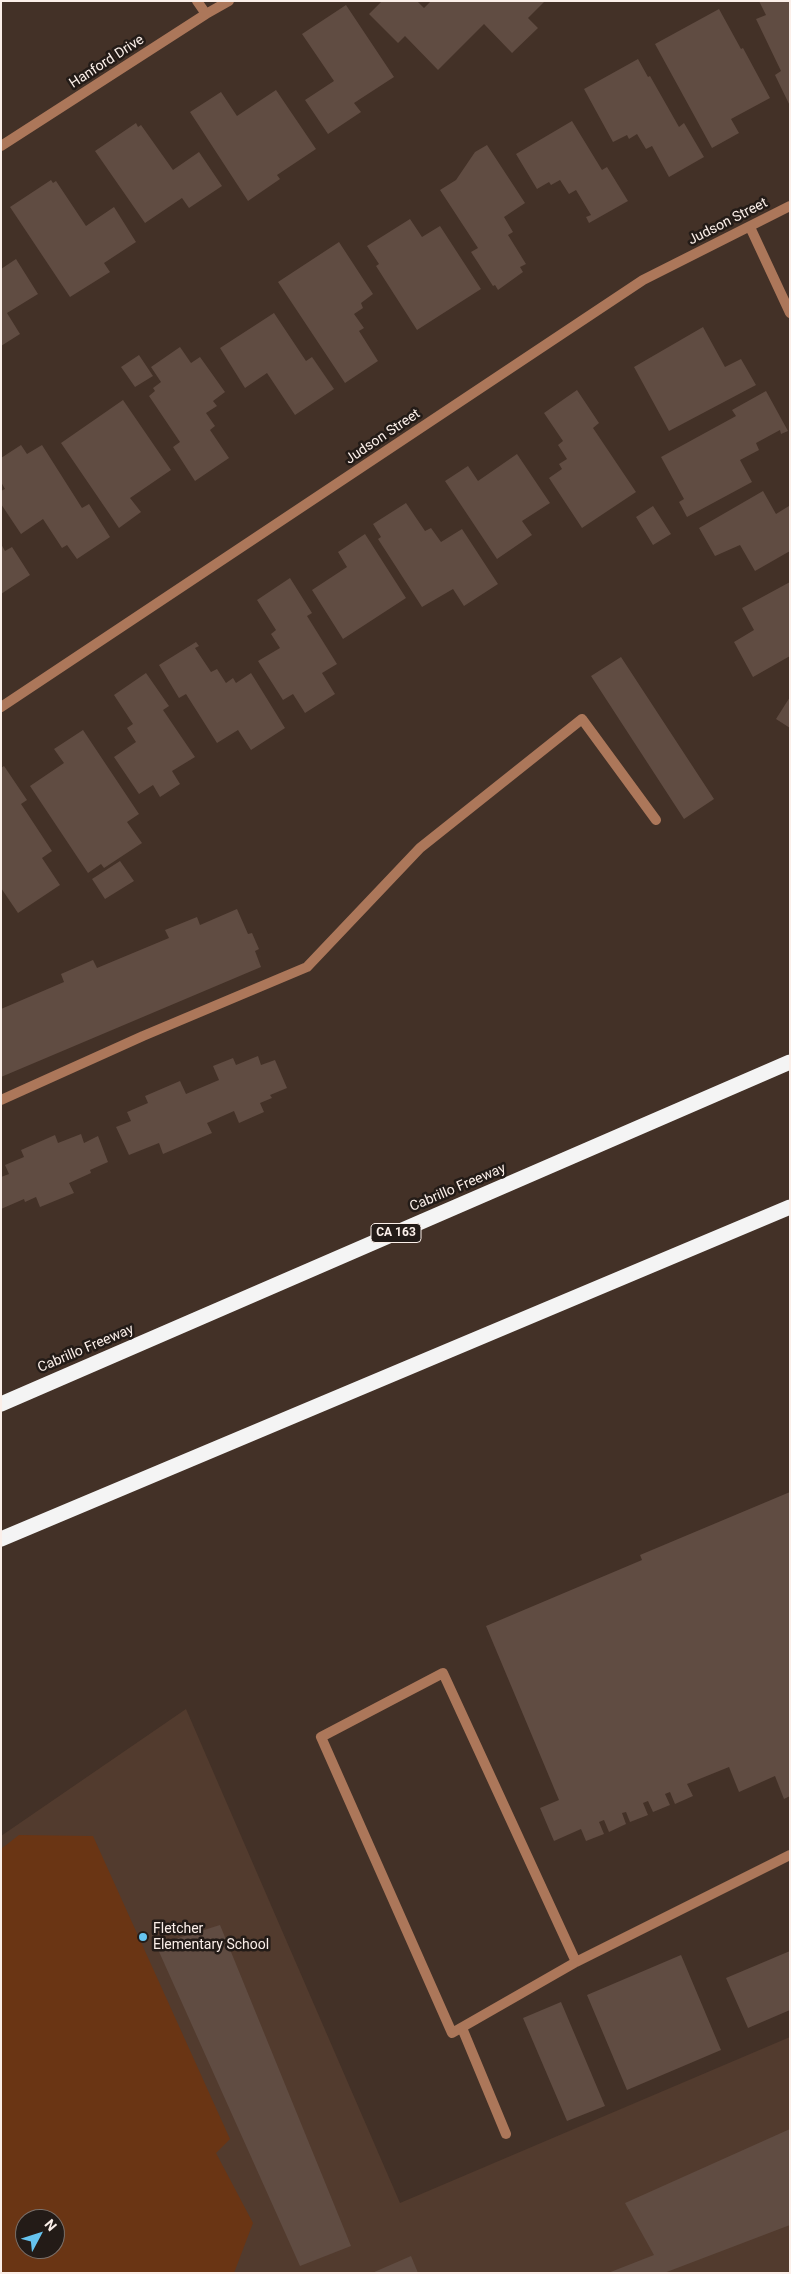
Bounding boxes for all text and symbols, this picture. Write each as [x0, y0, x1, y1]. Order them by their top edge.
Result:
street label: Hanford Drive [67, 32, 147, 92]
street label: Judson Street [686, 195, 770, 249]
street label: Judson Street [342, 406, 424, 468]
street label: Cabrillo Freeway [407, 1160, 509, 1216]
road number: CA 163 [371, 1224, 421, 1242]
street label: Cabrillo Freeway [35, 1321, 137, 1377]
place label: Fletcher Elementary School [153, 1921, 269, 1954]
marker: Fletcher Elementary School [137, 1931, 149, 1943]
north arrow [15, 2209, 65, 2259]
text: N [41, 2216, 60, 2234]

